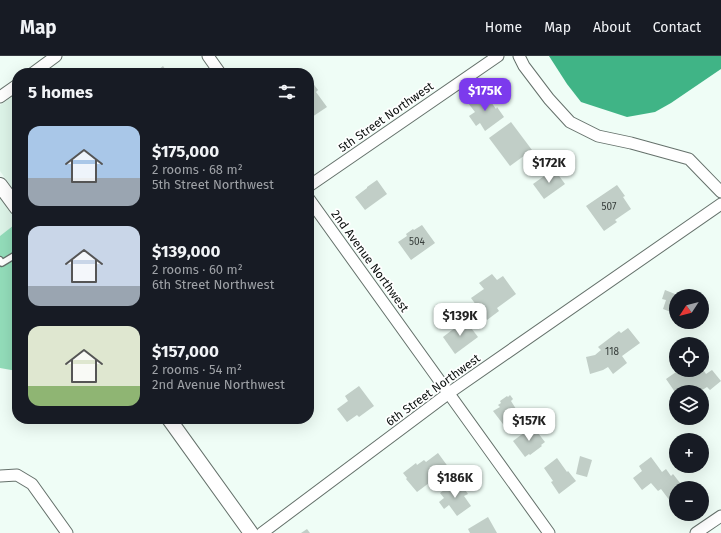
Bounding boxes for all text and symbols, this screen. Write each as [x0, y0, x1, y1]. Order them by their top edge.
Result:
text: Map [20, 16, 57, 39]
text: Home [485, 19, 522, 36]
text: Map [544, 19, 571, 36]
text: About [593, 19, 631, 36]
text: Contact [653, 19, 701, 36]
pin: $175K [457, 78, 513, 112]
street label: 5th Street Northwest [336, 79, 437, 155]
icon: filters [276, 81, 298, 103]
text: 5 homes [28, 82, 93, 103]
text: $175K [468, 83, 502, 98]
text: $175,000 [152, 141, 219, 162]
icon: home [60, 142, 108, 190]
pin: $172K [521, 150, 577, 184]
text: $172K [532, 155, 566, 170]
text: 2 rooms · 68 m² [152, 162, 243, 177]
text: 5th Street Northwest [152, 177, 274, 192]
house number: 507 [602, 201, 617, 213]
street label: 2nd Avenue Northwest [328, 207, 412, 315]
house number: 504 [409, 236, 426, 248]
text: $139,000 [152, 241, 220, 262]
icon: home [60, 242, 108, 290]
text: 2 rooms · 60 m² [152, 262, 243, 277]
text: 6th Street Northwest [152, 277, 274, 292]
north arrow [669, 289, 709, 329]
map controls [669, 289, 709, 521]
pin: $139K [432, 303, 488, 337]
text: $139K [443, 308, 477, 323]
button: locate [669, 337, 709, 377]
text: $157,000 [152, 341, 219, 362]
icon: home [60, 342, 108, 390]
house number: 118 [605, 346, 620, 358]
street label: 6th Street Northwest [383, 351, 483, 429]
text: 2 rooms · 54 m² [152, 362, 242, 377]
text: 2nd Avenue Northwest [152, 377, 285, 392]
button: layers [669, 385, 709, 425]
pin: $157K [501, 408, 557, 442]
text: $157K [512, 413, 546, 428]
button: + [669, 433, 709, 473]
pin: $186K [427, 465, 483, 499]
text: $186K [437, 470, 473, 485]
button: − [669, 481, 709, 521]

